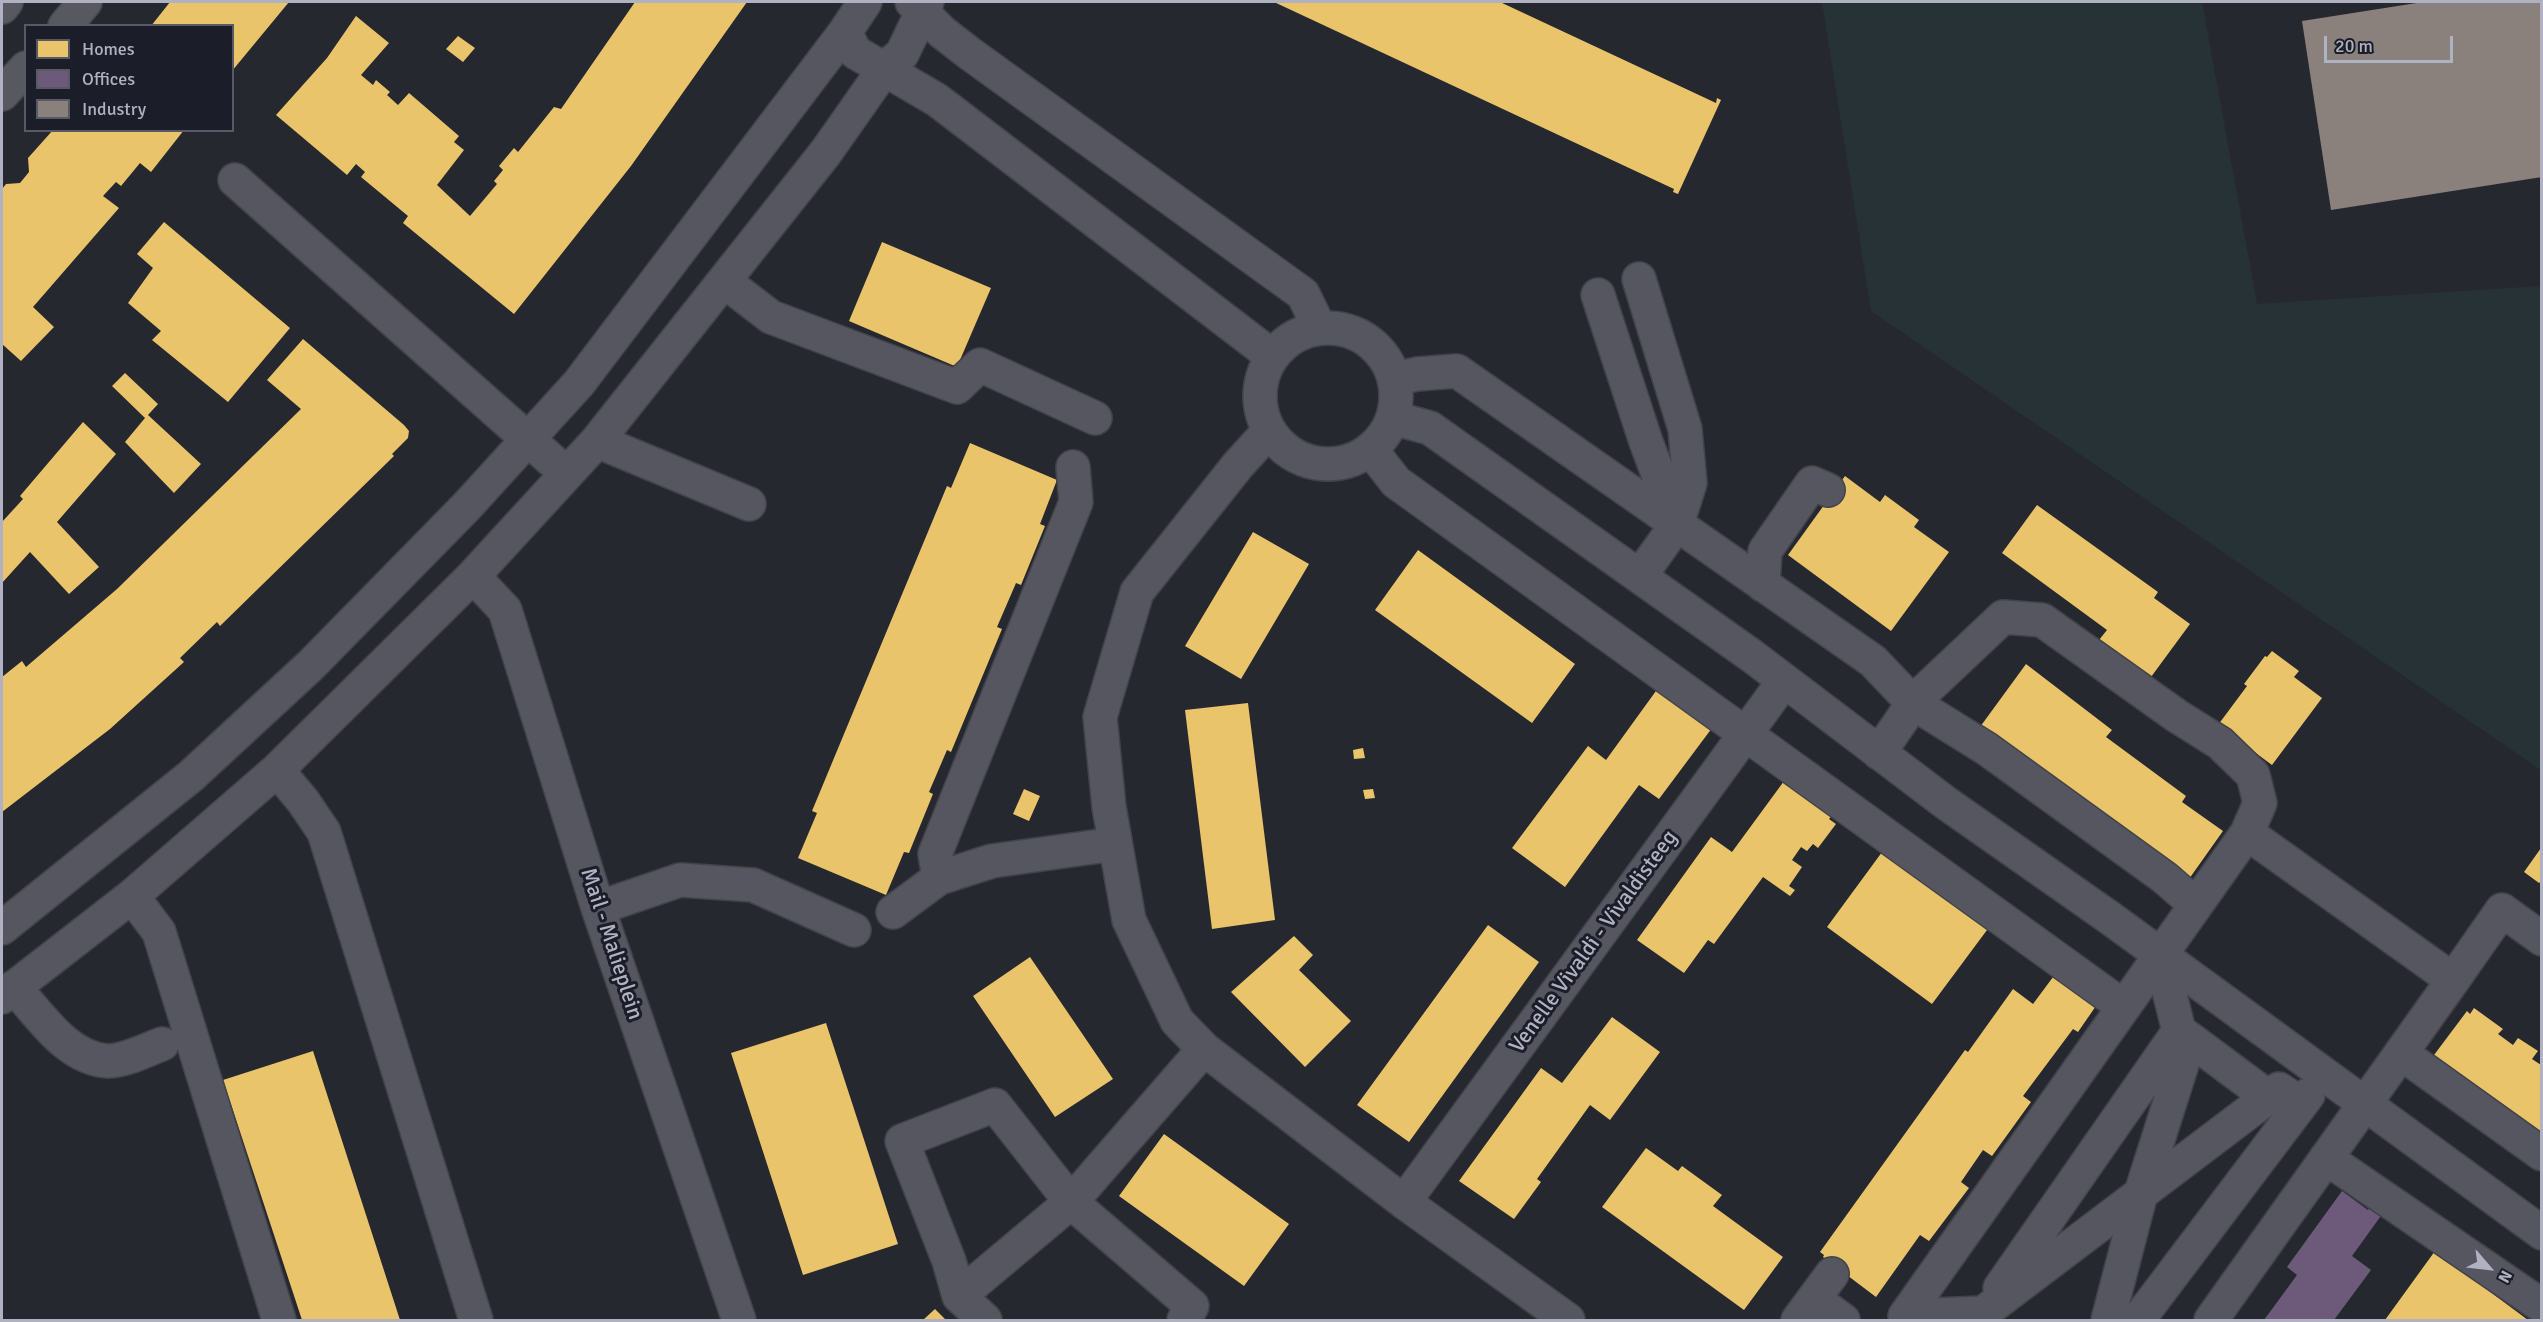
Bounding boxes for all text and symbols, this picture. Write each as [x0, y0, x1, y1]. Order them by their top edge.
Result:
legend [24, 24, 234, 132]
scale bar [2327, 24, 2456, 62]
text: 20 m [2335, 35, 2373, 57]
text: Homes [82, 38, 135, 60]
text: Offices [82, 68, 135, 90]
text: Industry [82, 98, 146, 120]
street label: Venelle Vivaldi - Vivaldisteeg [1504, 826, 1684, 1058]
street label: Mail - Malieplein [574, 865, 648, 1023]
north arrow [2459, 1238, 2519, 1298]
text: N [2493, 1267, 2516, 1286]

